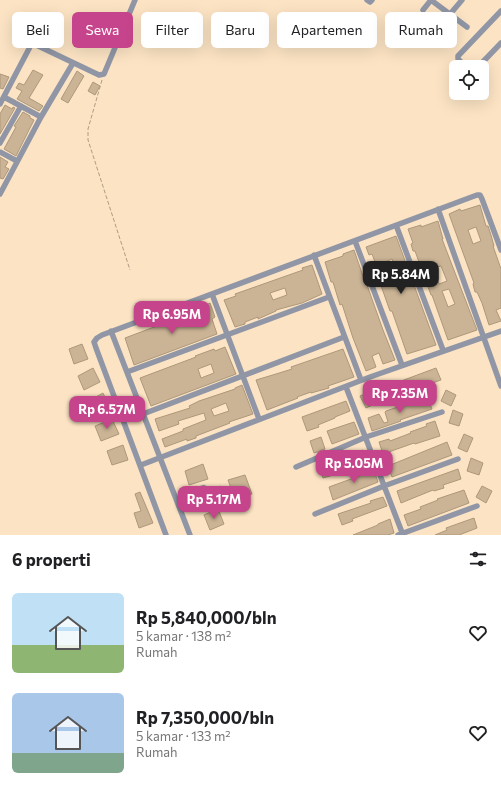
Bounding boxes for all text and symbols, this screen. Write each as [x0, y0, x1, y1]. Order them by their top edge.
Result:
chip: Beli [12, 12, 64, 48]
chip: Sewa [72, 12, 133, 48]
chip: Filter [141, 12, 203, 48]
chip: Baru [211, 12, 269, 48]
chip: Apartemen [277, 12, 377, 48]
chip: Rumah [385, 12, 457, 48]
map controls [449, 60, 489, 100]
button: locate [449, 60, 489, 100]
pin: Rp 5.84M [360, 261, 442, 295]
text: Rp 5.84M [372, 266, 430, 282]
pin: Rp 6.95M [131, 301, 213, 335]
text: Rp 6.95M [143, 306, 201, 322]
pin: Rp 7.35M [359, 380, 441, 414]
text: Rp 7.35M [372, 385, 428, 401]
pin: Rp 6.57M [66, 396, 148, 430]
text: Rp 6.57M [78, 401, 136, 417]
pin: Rp 5.05M [313, 450, 395, 484]
text: Rp 5.05M [325, 455, 383, 471]
pin: Rp 5.17M [173, 486, 255, 520]
text: Rp 5.17M [187, 491, 241, 507]
icon: filters [467, 548, 489, 570]
text: 6 properti [12, 549, 91, 570]
text: Rp 5,840,000/bln [136, 607, 277, 628]
icon: home [44, 609, 92, 657]
icon: heart [467, 622, 489, 644]
text: 5 kamar · 138 m² [136, 628, 231, 644]
text: Rumah [136, 644, 178, 660]
text: Rp 7,350,000/bln [136, 707, 274, 728]
icon: home [44, 709, 92, 757]
icon: heart [467, 722, 489, 744]
text: 5 kamar · 133 m² [136, 728, 231, 744]
text: Rumah [136, 744, 178, 760]

